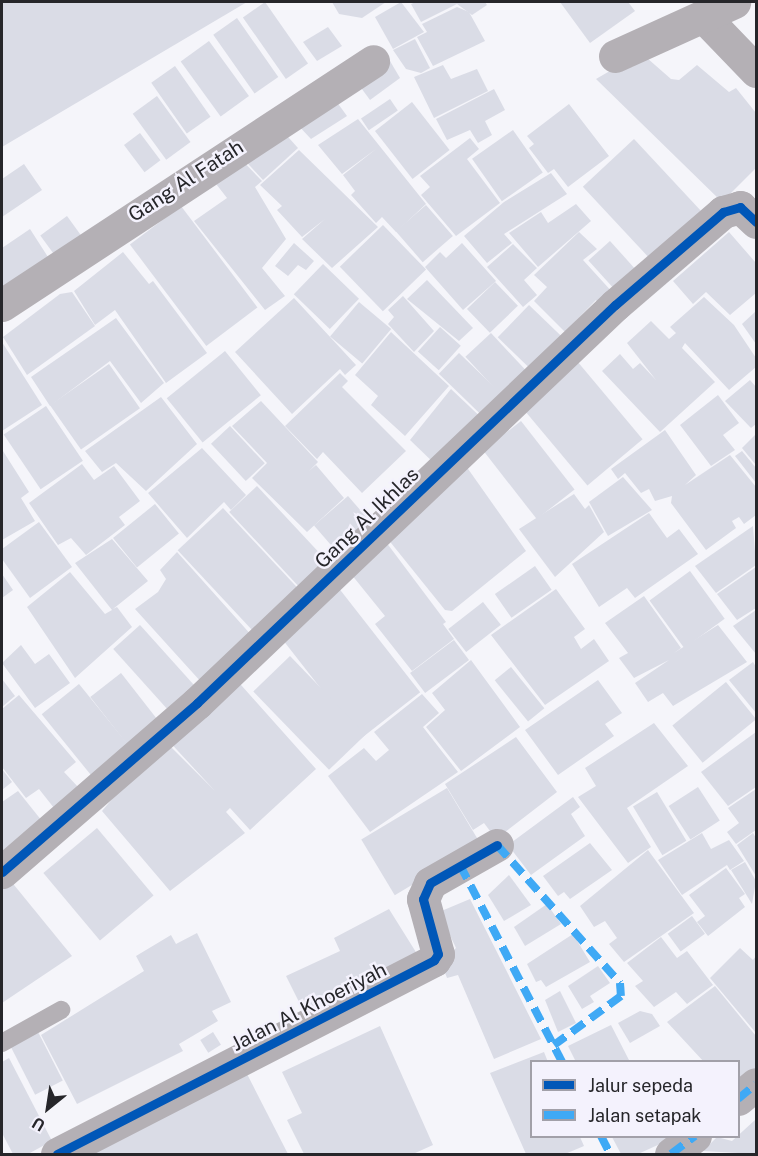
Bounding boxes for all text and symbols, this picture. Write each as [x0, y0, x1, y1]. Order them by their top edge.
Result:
street label: Gang Al Fatah [124, 135, 248, 227]
street label: Gang Al Ikhlas [310, 462, 424, 574]
street label: Jalan Al Khoeriyah [227, 957, 391, 1057]
legend [530, 1060, 740, 1138]
text: Jalur sepeda [588, 1075, 693, 1096]
north arrow [18, 1078, 78, 1138]
text: Jalan setapak [588, 1105, 701, 1126]
text: U [29, 1113, 49, 1135]

